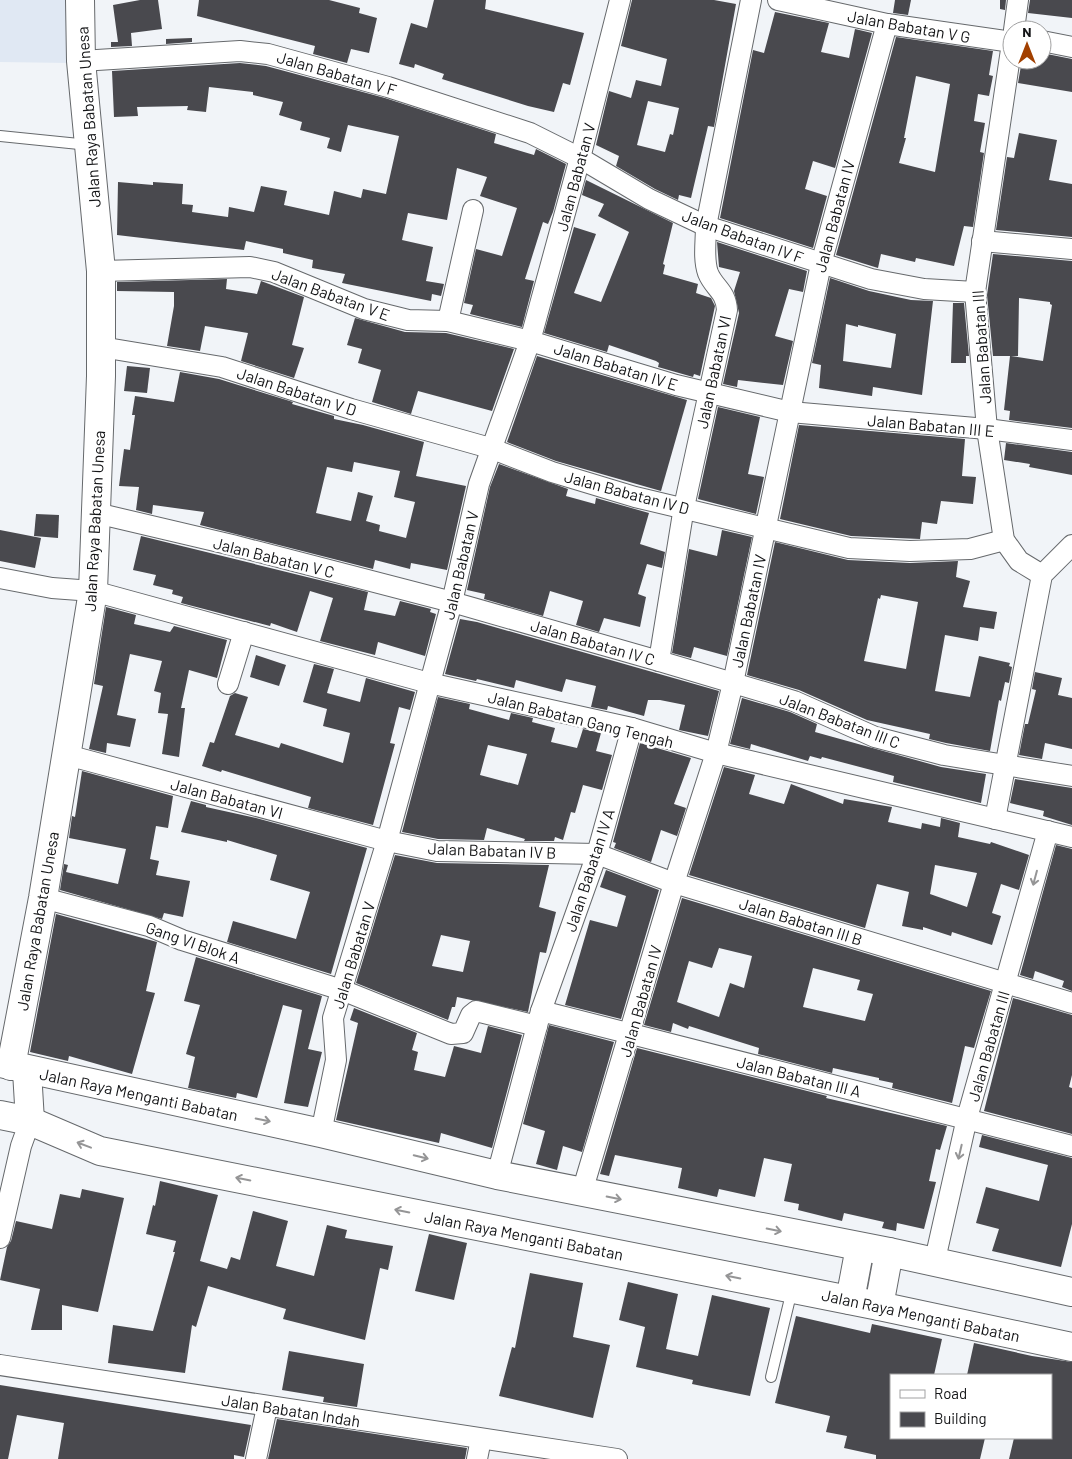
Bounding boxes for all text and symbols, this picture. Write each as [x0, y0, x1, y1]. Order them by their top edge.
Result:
street label: Jalan Babatan V G [846, 6, 972, 46]
north arrow [1002, 20, 1052, 70]
text: N [1022, 23, 1032, 40]
street label: Jalan Raya Babatan Unesa [72, 26, 104, 208]
street label: Jalan Babatan V F [275, 47, 399, 99]
street label: Jalan Babatan V [551, 121, 599, 233]
street label: Jalan Babatan IV [810, 158, 858, 274]
street label: Jalan Babatan IV F [680, 205, 806, 267]
street label: Jalan Babatan V E [269, 264, 393, 324]
street label: Jalan Babatan III [968, 289, 994, 405]
street label: Jalan Babatan VI [692, 314, 734, 430]
street label: Jalan Babatan IV E [552, 338, 680, 394]
street label: Jalan Babatan V D [235, 363, 359, 419]
street label: Jalan Babatan III E [867, 410, 995, 440]
street label: Jalan Raya Babatan Unesa [80, 430, 108, 612]
street label: Jalan Babatan IV D [562, 466, 692, 518]
street label: Jalan Babatan V [438, 509, 482, 621]
street label: Jalan Babatan V C [211, 533, 337, 581]
street label: Jalan Babatan IV [727, 553, 769, 669]
street label: Jalan Babatan IV C [529, 615, 657, 669]
street label: Jalan Babatan Gang Tengah [486, 687, 676, 751]
street label: Jalan Babatan III C [777, 688, 903, 752]
street label: Jalan Babatan VI [169, 774, 285, 822]
street label: Jalan Babatan IV A [560, 806, 618, 934]
street label: Jalan Raya Babatan Unesa [12, 830, 62, 1012]
street label: Jalan Babatan IV B [427, 838, 557, 862]
one-way arrow [1030, 869, 1039, 885]
street label: Jalan Babatan III B [737, 893, 865, 949]
street label: Jalan Babatan V [328, 899, 378, 1011]
street label: Gang VI Blok A [143, 917, 243, 967]
street label: Jalan Babatan IV [615, 943, 665, 1059]
street label: Jalan Babatan III [963, 988, 1013, 1104]
street label: Jalan Babatan III A [735, 1051, 863, 1101]
street label: Jalan Raya Menganti Babatan [38, 1064, 240, 1124]
one-way arrow [254, 1116, 270, 1126]
one-way arrow [77, 1140, 92, 1149]
one-way arrow [954, 1144, 964, 1160]
one-way arrow [413, 1153, 429, 1162]
one-way arrow [235, 1174, 251, 1183]
one-way arrow [606, 1194, 622, 1203]
one-way arrow [394, 1206, 410, 1215]
street label: Jalan Raya Menganti Babatan [423, 1206, 625, 1264]
one-way arrow [765, 1225, 781, 1235]
one-way arrow [725, 1272, 741, 1281]
street label: Jalan Raya Menganti Babatan [820, 1285, 1022, 1345]
legend [890, 1374, 1052, 1439]
text: Road [934, 1384, 967, 1402]
street label: Jalan Babatan Indah [220, 1390, 362, 1430]
text: Building [934, 1409, 987, 1427]

